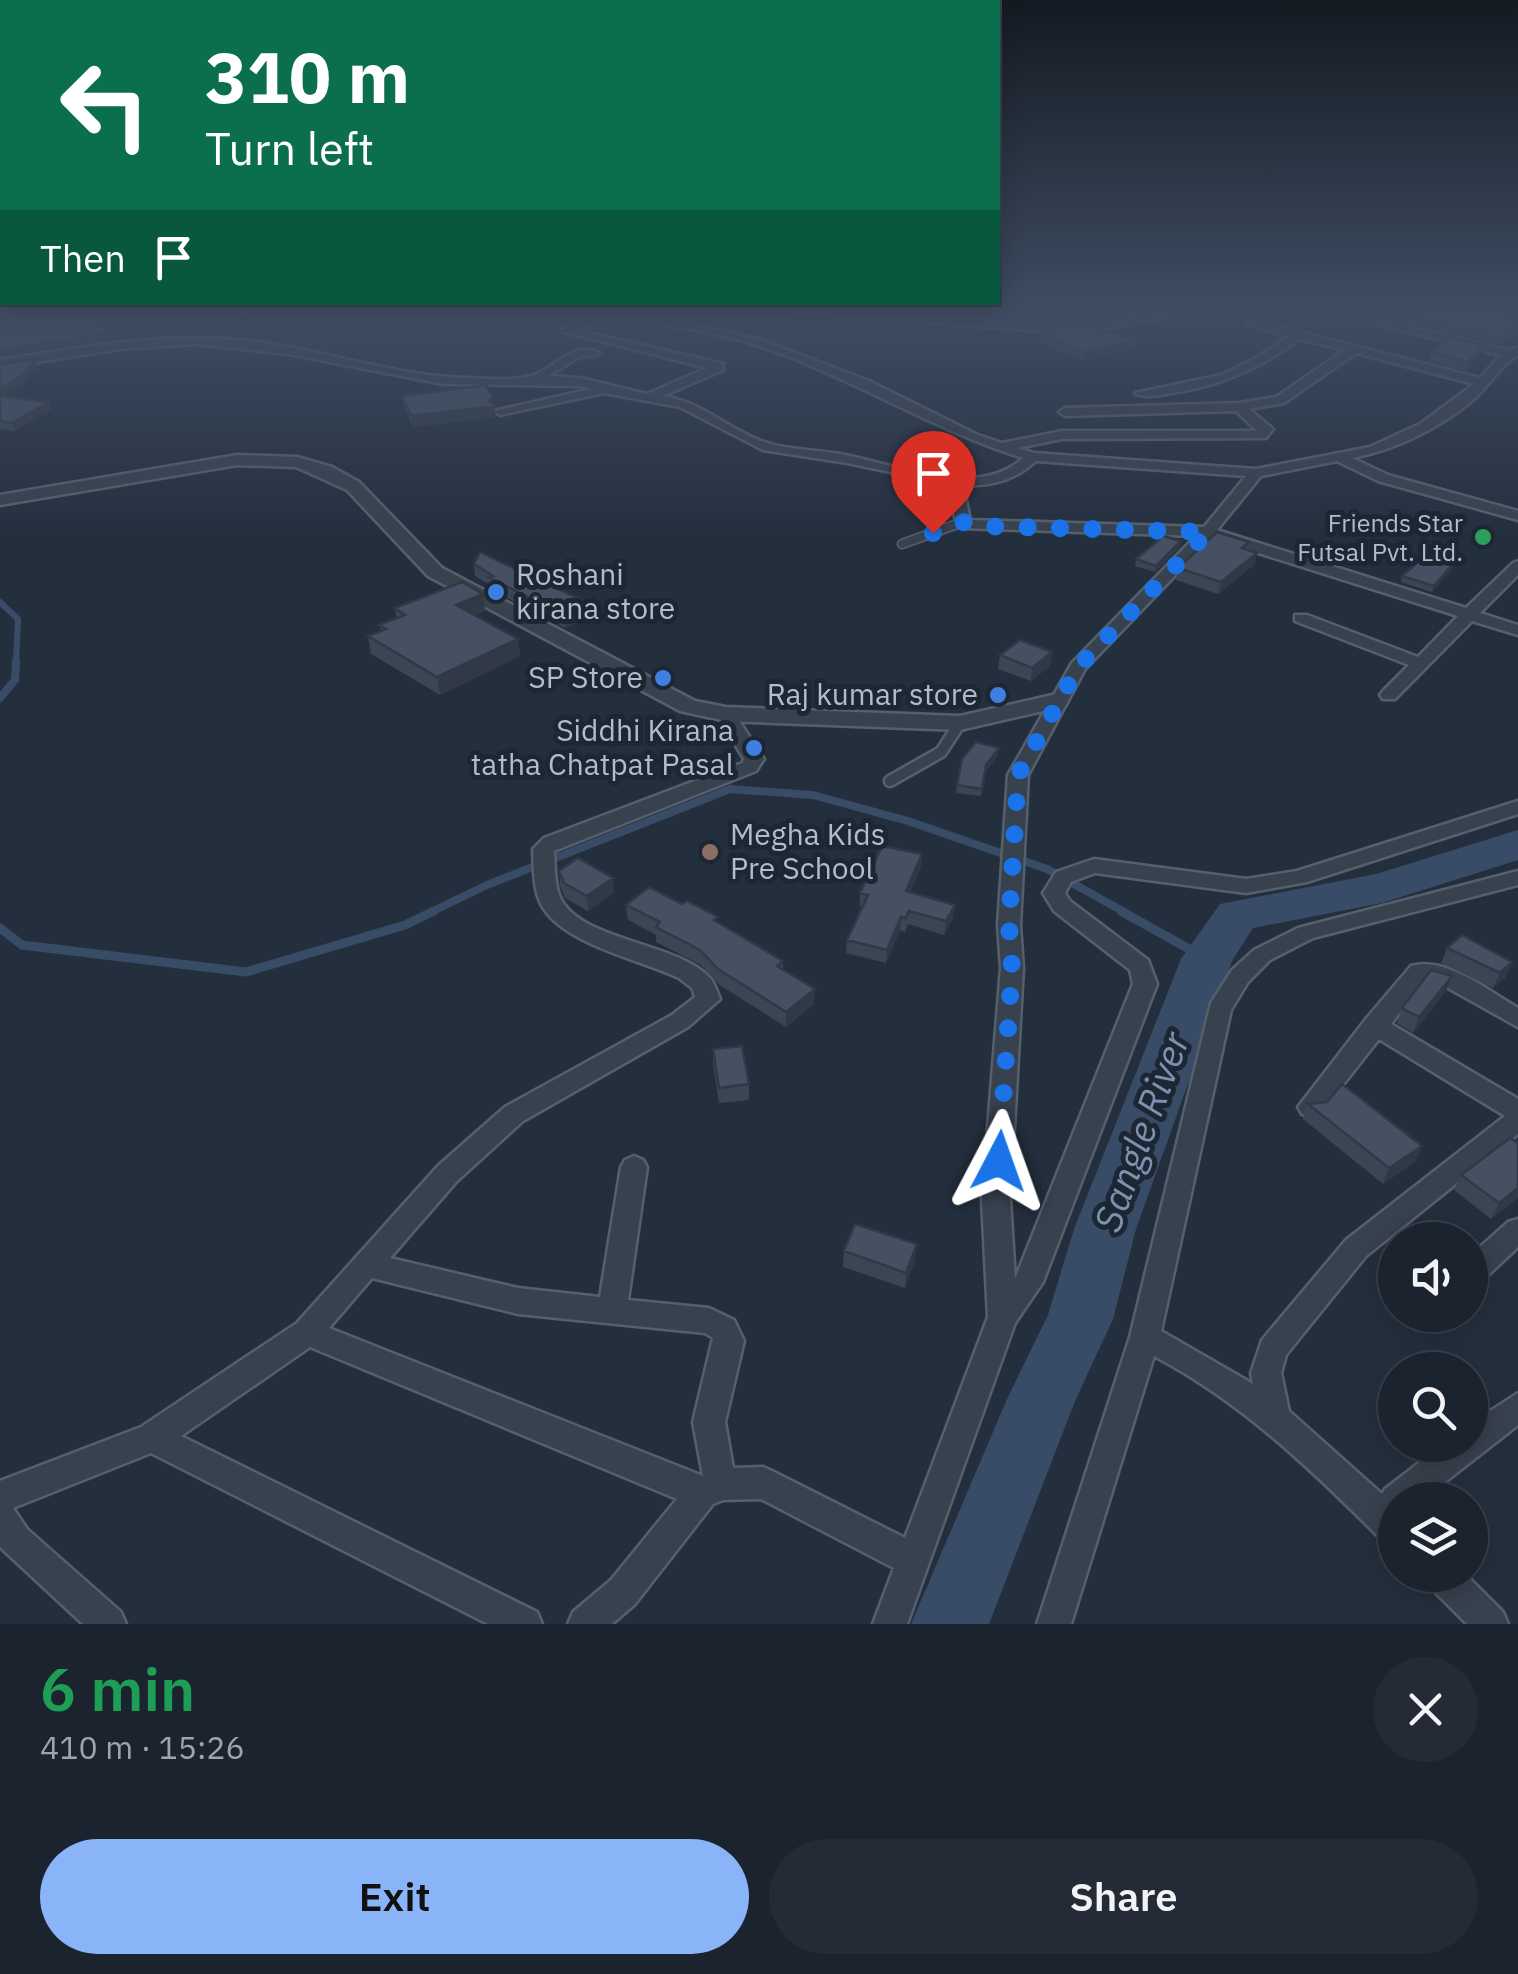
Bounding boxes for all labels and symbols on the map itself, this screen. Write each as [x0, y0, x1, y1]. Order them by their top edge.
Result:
pin [891, 431, 976, 534]
place label: Friends Star Futsal Pvt. Ltd. [1297, 506, 1463, 568]
marker: Friends Star Futsal Pvt. Ltd. [1472, 526, 1494, 548]
place label: Roshani kirana store [516, 554, 675, 627]
marker: Roshani kirana store [485, 581, 507, 603]
place label: SP Store [528, 657, 643, 696]
marker: SP Store [652, 667, 674, 689]
place label: Raj kumar store [767, 674, 978, 713]
marker: Raj kumar store [987, 684, 1009, 706]
place label: Siddhi Kirana tatha Chatpat Pasal [471, 710, 734, 783]
marker: Siddhi Kirana tatha Chatpat Pasal [743, 737, 765, 759]
place label: Megha Kids Pre School [730, 814, 885, 887]
marker: Megha Kids Pre School [699, 841, 721, 863]
water label: Sangle River [1082, 1024, 1200, 1238]
position arrow [947, 1109, 1051, 1213]

